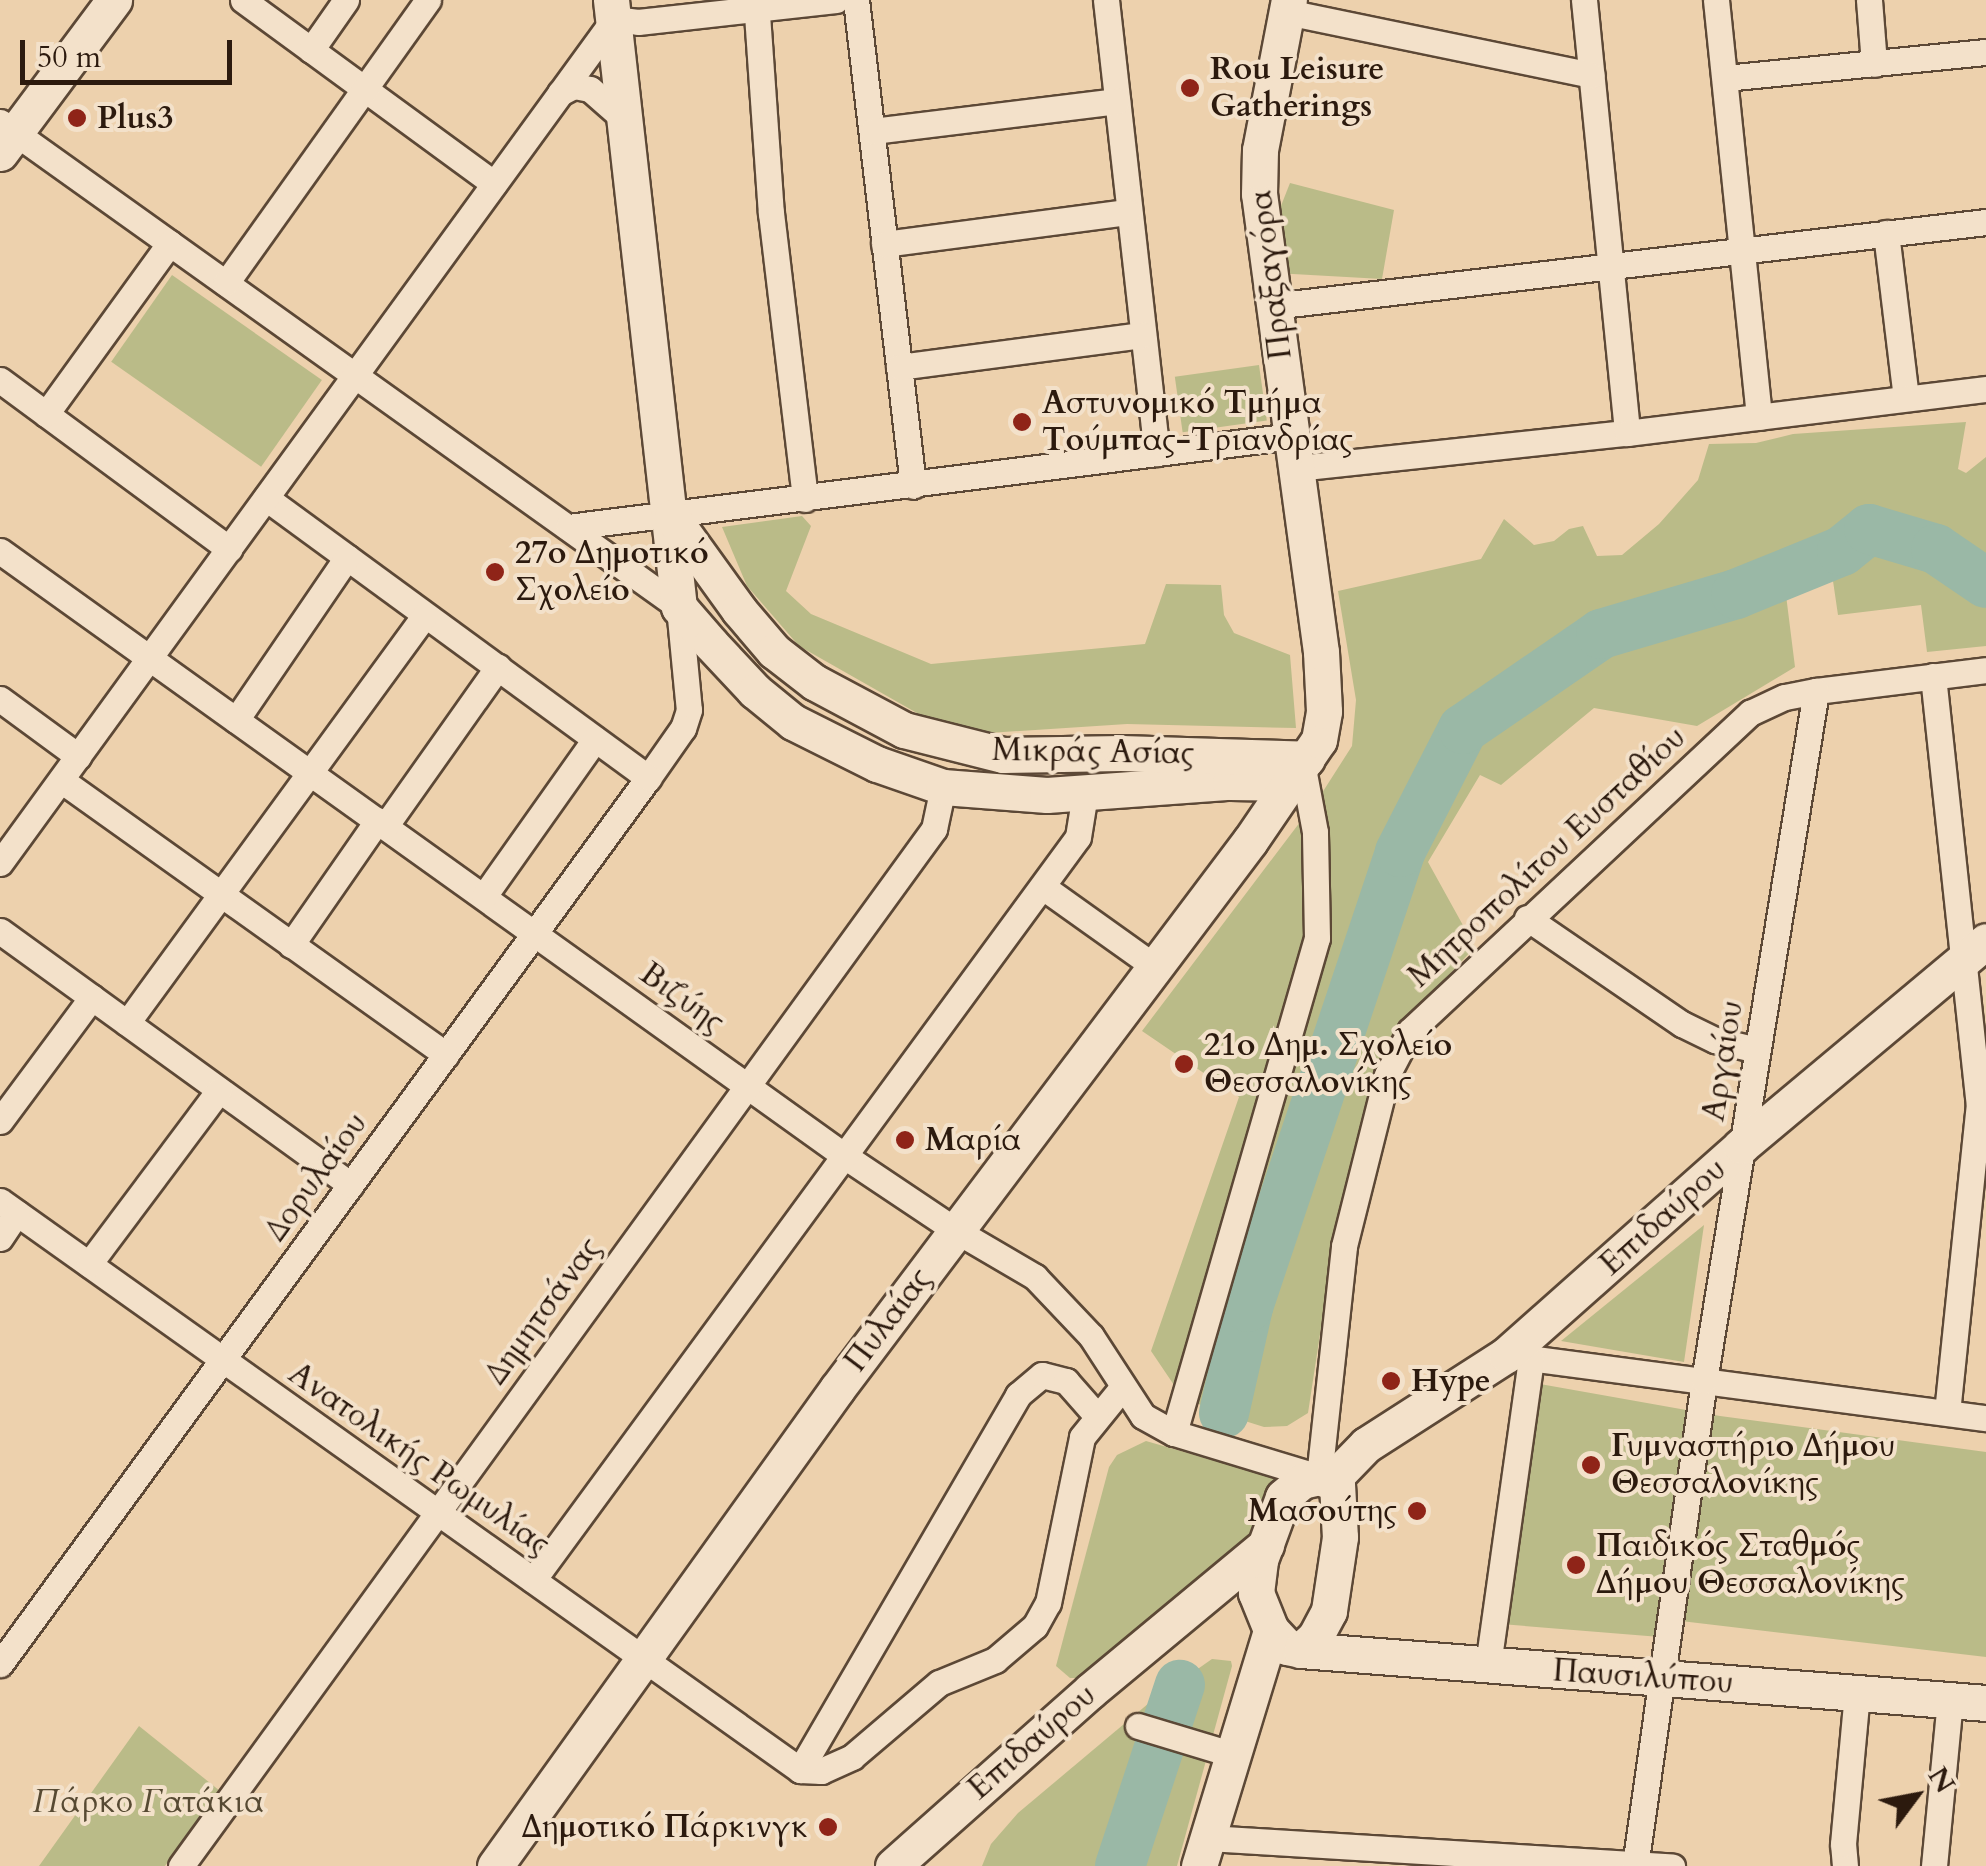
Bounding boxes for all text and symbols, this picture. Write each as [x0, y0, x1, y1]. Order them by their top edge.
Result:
scale bar [25, 20, 238, 82]
text: 50 m [37, 37, 101, 78]
place label: Rou Leisure Gatherings [1210, 51, 1384, 126]
marker: Rou Leisure Gatherings [1179, 77, 1201, 99]
place label: Plus3 [97, 99, 174, 137]
marker: Plus3 [66, 107, 88, 129]
street label: Πραξαγόρα [1242, 188, 1300, 362]
place label: Αστυνομικό Τμήμα Τούμπας-Τριανδρίας [1042, 385, 1353, 460]
marker: Αστυνομικό Τμήμα Τούμπας-Τριανδρίας [1011, 411, 1033, 433]
place label: 27ο Δημοτικό Σχολείο [515, 535, 709, 610]
marker: 27ο Δημοτικό Σχολείο [484, 561, 506, 583]
street label: Μητροπολίτου Ευσταθίου [1400, 718, 1694, 996]
street label: Μικράς Ασίας [992, 731, 1194, 773]
street label: Βιζύης [632, 955, 732, 1041]
street label: Αργαίου [1695, 998, 1751, 1124]
place label: 21ο Δημ. Σχολείο Θεσσαλονίκης [1204, 1027, 1452, 1102]
marker: 21ο Δημ. Σχολείο Θεσσαλονίκης [1173, 1053, 1195, 1075]
street label: Δορυλαίου [257, 1105, 375, 1249]
place label: Μαρία [925, 1121, 1021, 1159]
marker: Μαρία [894, 1129, 916, 1151]
street label: Επιδαύρου [1592, 1150, 1734, 1284]
street label: Δημητσάνας [477, 1230, 609, 1392]
street label: Πυλαίας [837, 1261, 939, 1379]
street label: Ανατολικής Ρωμυλίας [281, 1354, 557, 1564]
place label: Hype [1411, 1362, 1490, 1400]
marker: Hype [1380, 1370, 1402, 1392]
place label: Γυμναστήριο Δήμου Θεσσαλονίκης [1611, 1428, 1895, 1503]
marker: Γυμναστήριο Δήμου Θεσσαλονίκης [1580, 1454, 1602, 1476]
place label: Μασούτης [1248, 1492, 1397, 1530]
marker: Μασούτης [1406, 1500, 1428, 1522]
place label: Παιδικός Σταθμός Δήμου Θεσσαλονίκης [1596, 1528, 1905, 1603]
marker: Παιδικός Σταθμός Δήμου Θεσσαλονίκης [1565, 1554, 1587, 1576]
street label: Παυσιλύπου [1551, 1652, 1735, 1702]
street label: Επιδαύρου [960, 1676, 1104, 1808]
north arrow [1866, 1746, 1966, 1846]
text: N [1919, 1760, 1964, 1800]
park label: Πάρκο Γατάκια [32, 1783, 264, 1821]
place label: Δημοτικό Πάρκινγκ [521, 1808, 808, 1846]
marker: Δημοτικό Πάρκινγκ [817, 1816, 839, 1838]

